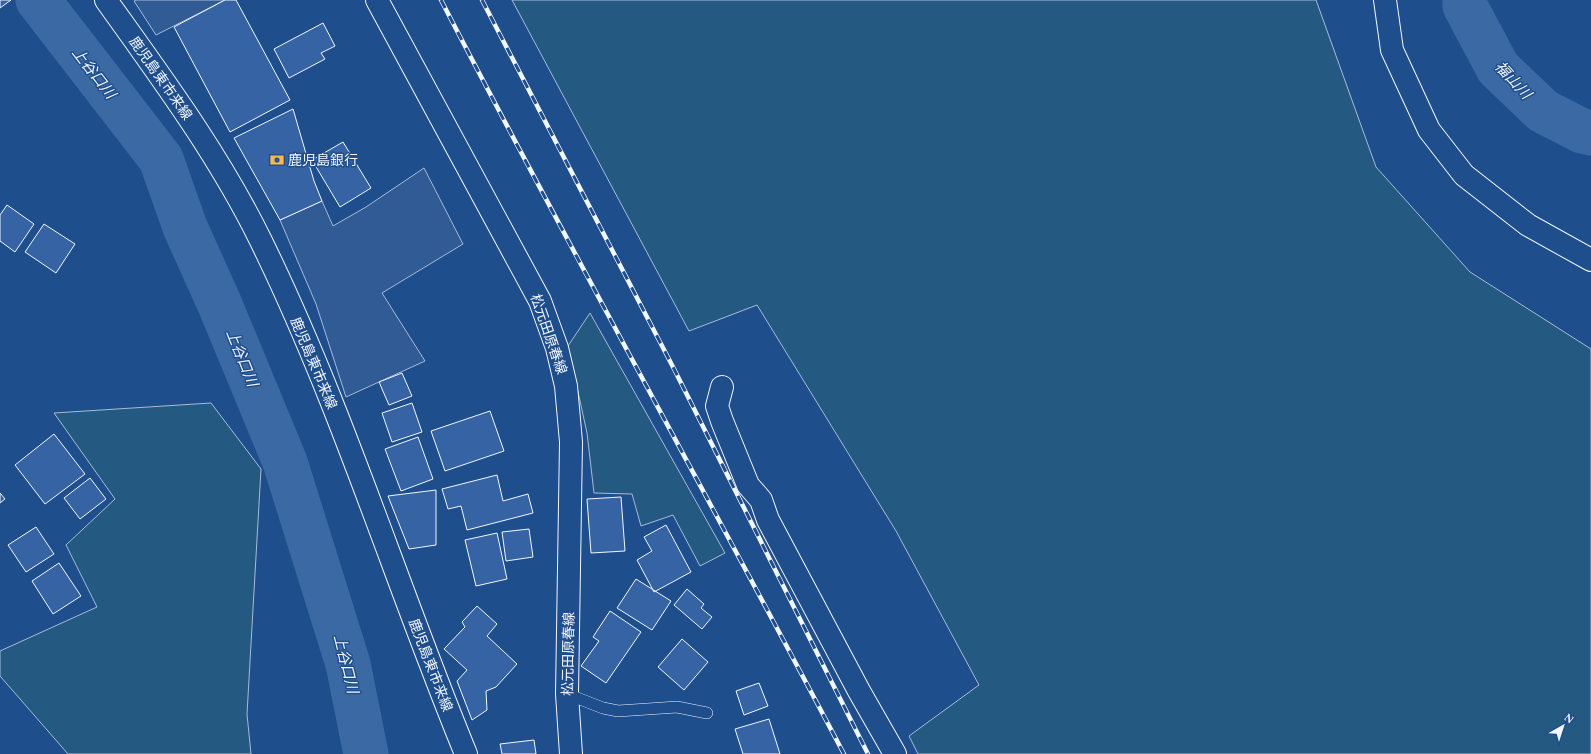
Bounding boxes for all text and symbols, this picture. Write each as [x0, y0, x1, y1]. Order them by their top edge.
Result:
street label: 鹿児島東市来線 [124, 32, 197, 124]
water label: 上谷口川 [66, 43, 122, 106]
water label: 福山川 [1489, 56, 1538, 106]
place label: 鹿児島銀行 [288, 150, 358, 171]
bank icon: 鹿児島銀行 [269, 152, 285, 168]
street label: 松元田原春線 [525, 291, 572, 377]
street label: 鹿児島東市来線 [285, 314, 342, 412]
water label: 上谷口川 [220, 326, 264, 392]
street label: 松元田原春線 [557, 612, 580, 696]
street label: 鹿児島東市来線 [403, 616, 458, 715]
water label: 上谷口川 [327, 632, 364, 698]
north arrow [1543, 706, 1583, 746]
text: N [1560, 709, 1578, 728]

